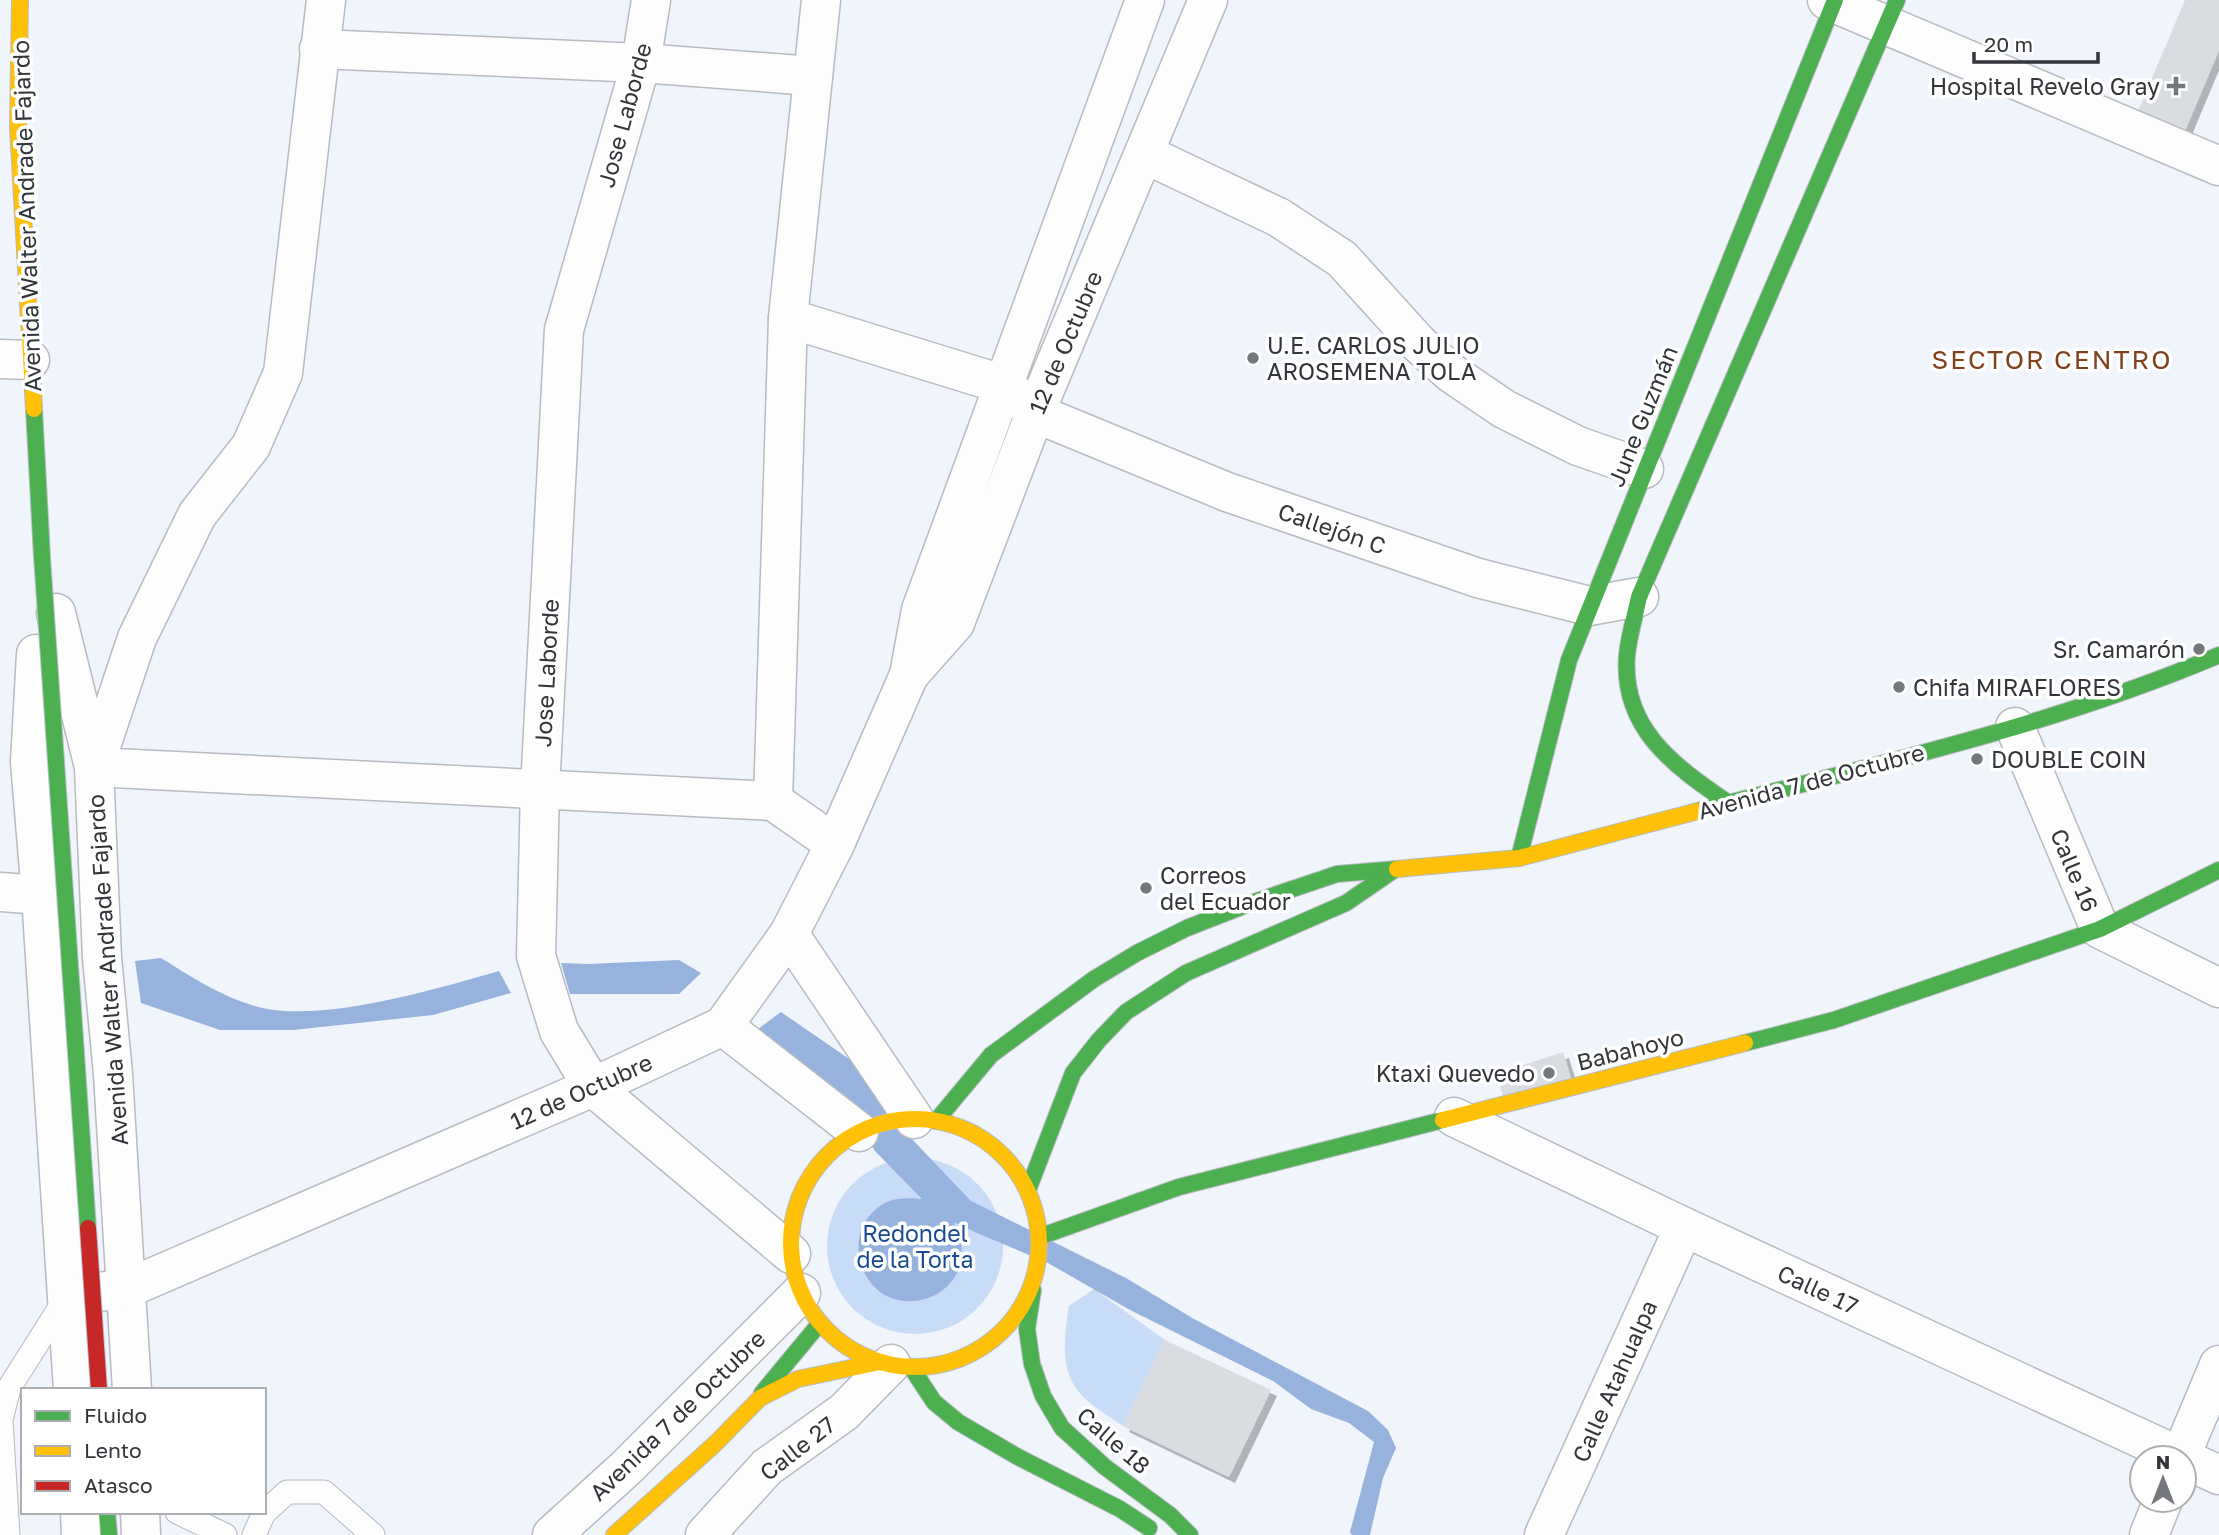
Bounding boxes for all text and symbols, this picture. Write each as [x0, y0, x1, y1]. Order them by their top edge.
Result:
scale bar [1974, 21, 2098, 65]
text: 20 m [1984, 31, 2033, 57]
street label: Avenida Walter Andrade Fajardo [6, 40, 46, 392]
street label: Jose Laborde [591, 40, 657, 190]
place label: Hospital Revelo Gray [1930, 72, 2160, 100]
marker: Hospital Revelo Gray [2166, 76, 2186, 96]
street label: 12 de Octubre [1022, 266, 1108, 418]
place label: U.E. CARLOS JULIO AROSEMENA TOLA [1267, 331, 1480, 385]
street label: June Guzmán [1601, 342, 1683, 490]
district label: SECTOR CENTRO [1932, 344, 2172, 375]
marker: U.E. CARLOS JULIO AROSEMENA TOLA [1245, 350, 1261, 366]
street label: Callejón C [1275, 497, 1389, 559]
street label: Jose Laborde [528, 598, 564, 748]
place label: Sr. Camarón [2053, 635, 2185, 663]
marker: Sr. Camarón [2191, 641, 2207, 657]
place label: Chifa MIRAFLORES [1913, 673, 2121, 701]
marker: Chifa MIRAFLORES [1891, 679, 1907, 695]
street label: Avenida 7 de Octubre [1695, 737, 1927, 825]
place label: DOUBLE COIN [1991, 745, 2147, 773]
marker: DOUBLE COIN [1969, 751, 1985, 767]
street label: Avenida Walter Andrade Fajardo [81, 793, 133, 1147]
street label: Calle 16 [2045, 824, 2105, 916]
place label: Correos del Ecuador [1160, 861, 1291, 915]
marker: Correos del Ecuador [1138, 880, 1154, 896]
street label: Babahoyo [1574, 1022, 1686, 1076]
street label: 12 de Octubre [506, 1047, 656, 1135]
place label: Ktaxi Quevedo [1376, 1059, 1535, 1087]
marker: Ktaxi Quevedo [1541, 1065, 1557, 1081]
park label: Redondel de la Torta [857, 1219, 973, 1273]
street label: Calle 17 [1773, 1258, 1863, 1320]
street label: Calle Atahualpa [1566, 1296, 1662, 1466]
street label: Avenida 7 de Octubre [583, 1324, 771, 1506]
legend [21, 1388, 266, 1514]
street label: Calle 18 [1072, 1401, 1156, 1479]
text: Fluido [84, 1402, 147, 1428]
street label: Calle 27 [754, 1410, 840, 1486]
text: Lento [84, 1437, 142, 1463]
north arrow [2128, 1444, 2198, 1514]
text: N [2156, 1450, 2170, 1473]
text: Atasco [84, 1472, 153, 1498]

